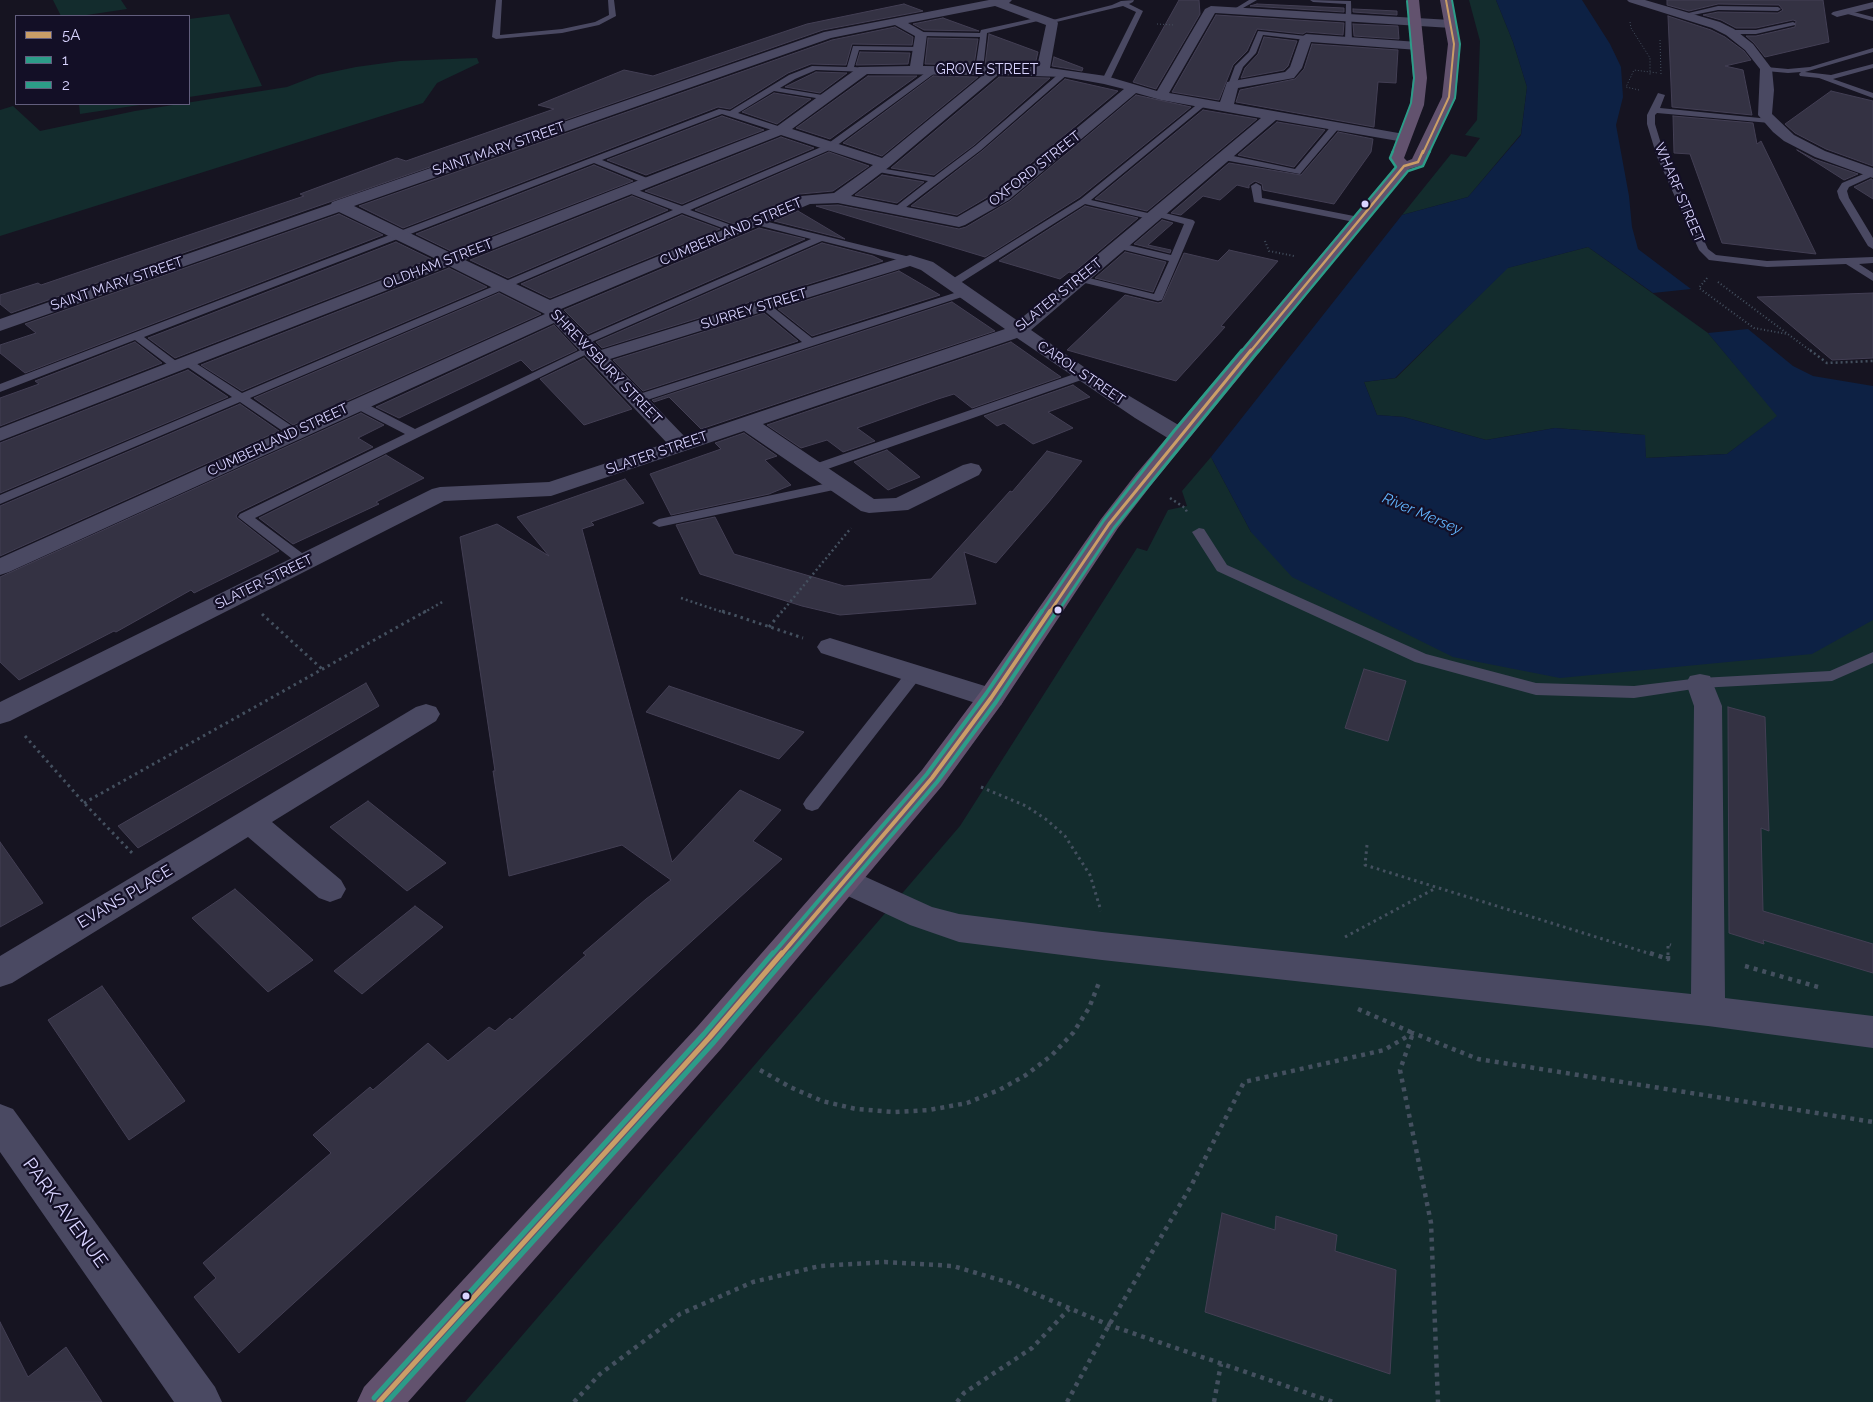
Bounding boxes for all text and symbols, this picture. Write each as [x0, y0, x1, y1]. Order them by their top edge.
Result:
legend [15, 15, 190, 105]
text: 5A [62, 26, 80, 44]
text: 1 [62, 51, 68, 69]
street label: GROVE STREET [936, 62, 1038, 78]
text: 2 [62, 76, 70, 94]
street label: SAINT MARY STREET [431, 118, 567, 180]
street label: OXFORD STREET [986, 128, 1084, 210]
street label: WHARF STREET [1650, 140, 1708, 246]
street label: CUMBERLAND STREET [657, 194, 805, 270]
unlabelled marker [1360, 199, 1370, 209]
street label: OLDHAM STREET [381, 235, 495, 293]
street label: SAINT MARY STREET [49, 253, 185, 315]
street label: SLATER STREET [1012, 255, 1106, 335]
street label: SURREY STREET [699, 285, 809, 333]
street label: SHREWSBURY STREET [547, 306, 665, 428]
street label: CAROL STREET [1034, 337, 1128, 409]
street label: CUMBERLAND STREET [205, 400, 351, 480]
street label: SLATER STREET [604, 428, 710, 478]
water label: River Mersey [1380, 489, 1464, 539]
street label: SLATER STREET [212, 551, 316, 613]
unlabelled marker [1053, 605, 1063, 615]
street label: EVANS PLACE [74, 861, 176, 933]
street label: PARK AVENUE [18, 1154, 112, 1272]
unlabelled marker [461, 1291, 471, 1301]

